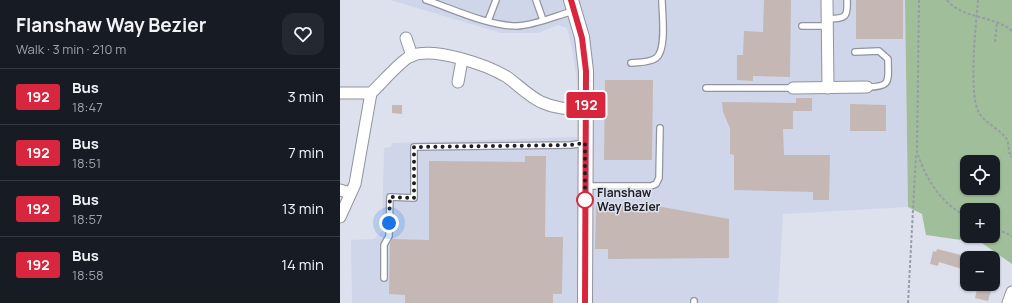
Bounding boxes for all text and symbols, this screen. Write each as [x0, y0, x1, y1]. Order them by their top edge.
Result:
text: Flanshaw Way Bezier [16, 12, 206, 38]
button: heart [282, 13, 324, 55]
text: Walk · 3 min · 210 m [16, 40, 126, 58]
text: Bus [72, 77, 99, 98]
text: 3 min [288, 86, 324, 107]
text: 192 [26, 87, 50, 106]
line badge: 192 [563, 92, 609, 118]
text: 192 [574, 95, 598, 114]
text: 18:47 [72, 98, 103, 116]
text: Bus [72, 133, 99, 154]
text: 7 min [288, 142, 324, 163]
text: 192 [26, 143, 50, 162]
text: 18:51 [72, 154, 101, 172]
map controls [960, 155, 1000, 291]
button: locate [960, 155, 1000, 195]
place label: Flanshaw Way Bezier [597, 184, 661, 215]
text: Bus [72, 189, 99, 210]
marker: Flanshaw Way Bezier [576, 191, 594, 209]
text: 13 min [282, 198, 324, 219]
text: 192 [26, 199, 50, 218]
button: + [960, 203, 1000, 243]
text: 18:57 [72, 210, 103, 228]
your location [379, 213, 399, 233]
text: Bus [72, 245, 99, 266]
button: − [960, 251, 1000, 291]
text: 14 min [281, 254, 324, 275]
text: 192 [26, 255, 50, 274]
text: 18:58 [72, 266, 104, 284]

